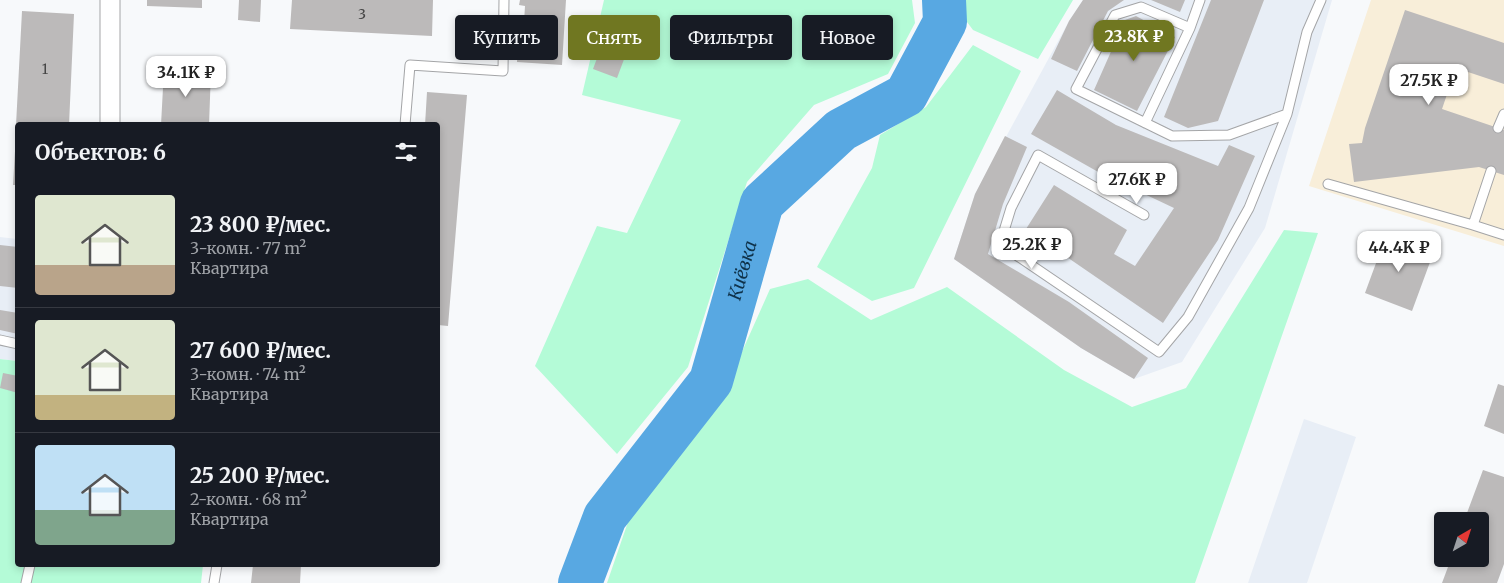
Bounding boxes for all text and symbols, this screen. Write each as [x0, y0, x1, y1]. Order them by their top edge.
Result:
house number: 3 [358, 5, 366, 23]
chip: Купить [455, 15, 558, 60]
chip: Снять [568, 15, 660, 60]
chip: Фильтры [670, 15, 792, 60]
chip: Новое [802, 15, 893, 60]
pin: 23.8K ₽ [1088, 20, 1180, 62]
text: 23.8K ₽ [1104, 26, 1164, 46]
pin: 34.1K ₽ [140, 56, 232, 98]
house number: 1 [42, 60, 48, 78]
text: 34.1K ₽ [157, 62, 215, 82]
pin: 27.5K ₽ [1383, 64, 1475, 106]
text: 27.5K ₽ [1400, 70, 1458, 90]
icon: filters [392, 138, 420, 166]
text: Объектов: 6 [35, 139, 166, 166]
pin: 27.6K ₽ [1091, 162, 1183, 205]
text: 27.6K ₽ [1108, 169, 1166, 189]
text: 23 800 ₽/мес. [190, 211, 331, 238]
icon: home [75, 215, 135, 275]
pin: 25.2K ₽ [986, 228, 1078, 270]
pin: 44.4K ₽ [1353, 230, 1445, 273]
text: 25.2K ₽ [1002, 234, 1062, 254]
text: 44.4K ₽ [1368, 237, 1430, 257]
text: 3-комн. · 77 m² [190, 238, 306, 258]
water label: Киёвка [723, 238, 762, 303]
text: Квартира [190, 258, 269, 278]
text: 27 600 ₽/мес. [190, 337, 331, 364]
icon: home [75, 340, 135, 400]
text: 3-комн. · 74 m² [190, 364, 306, 384]
text: Квартира [190, 384, 269, 404]
text: 25 200 ₽/мес. [190, 462, 330, 489]
icon: home [75, 465, 135, 525]
text: 2-комн. · 68 m² [190, 489, 307, 509]
text: Квартира [190, 509, 269, 529]
north arrow [1434, 512, 1489, 568]
map controls [1434, 512, 1489, 567]

